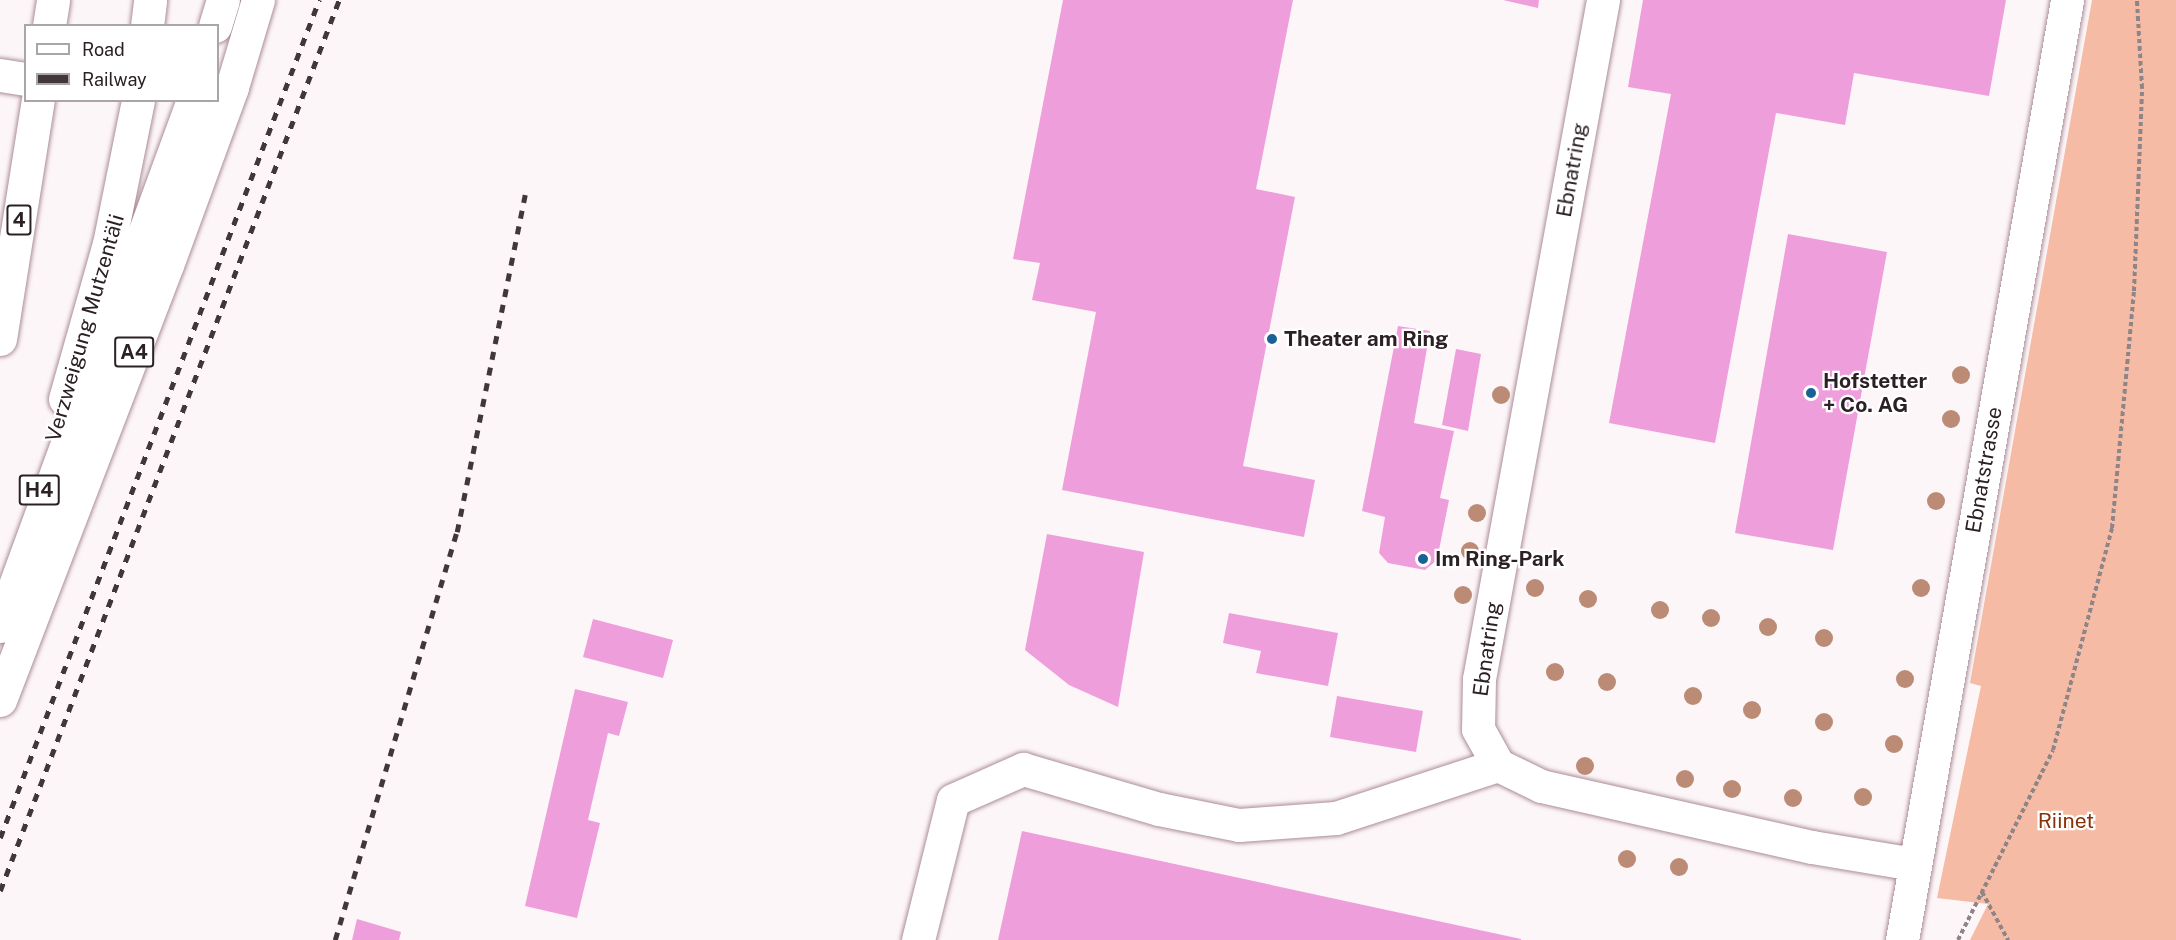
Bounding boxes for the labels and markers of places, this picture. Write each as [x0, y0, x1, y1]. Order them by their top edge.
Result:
place label: Theater am Ring [1284, 326, 1448, 352]
marker: Theater am Ring [1265, 332, 1279, 346]
place label: Hofstetter + Co. AG [1823, 368, 1927, 418]
marker: Hofstetter + Co. AG [1804, 386, 1818, 400]
place label: Im Ring-Park [1435, 546, 1565, 572]
marker: Im Ring-Park [1416, 552, 1430, 566]

